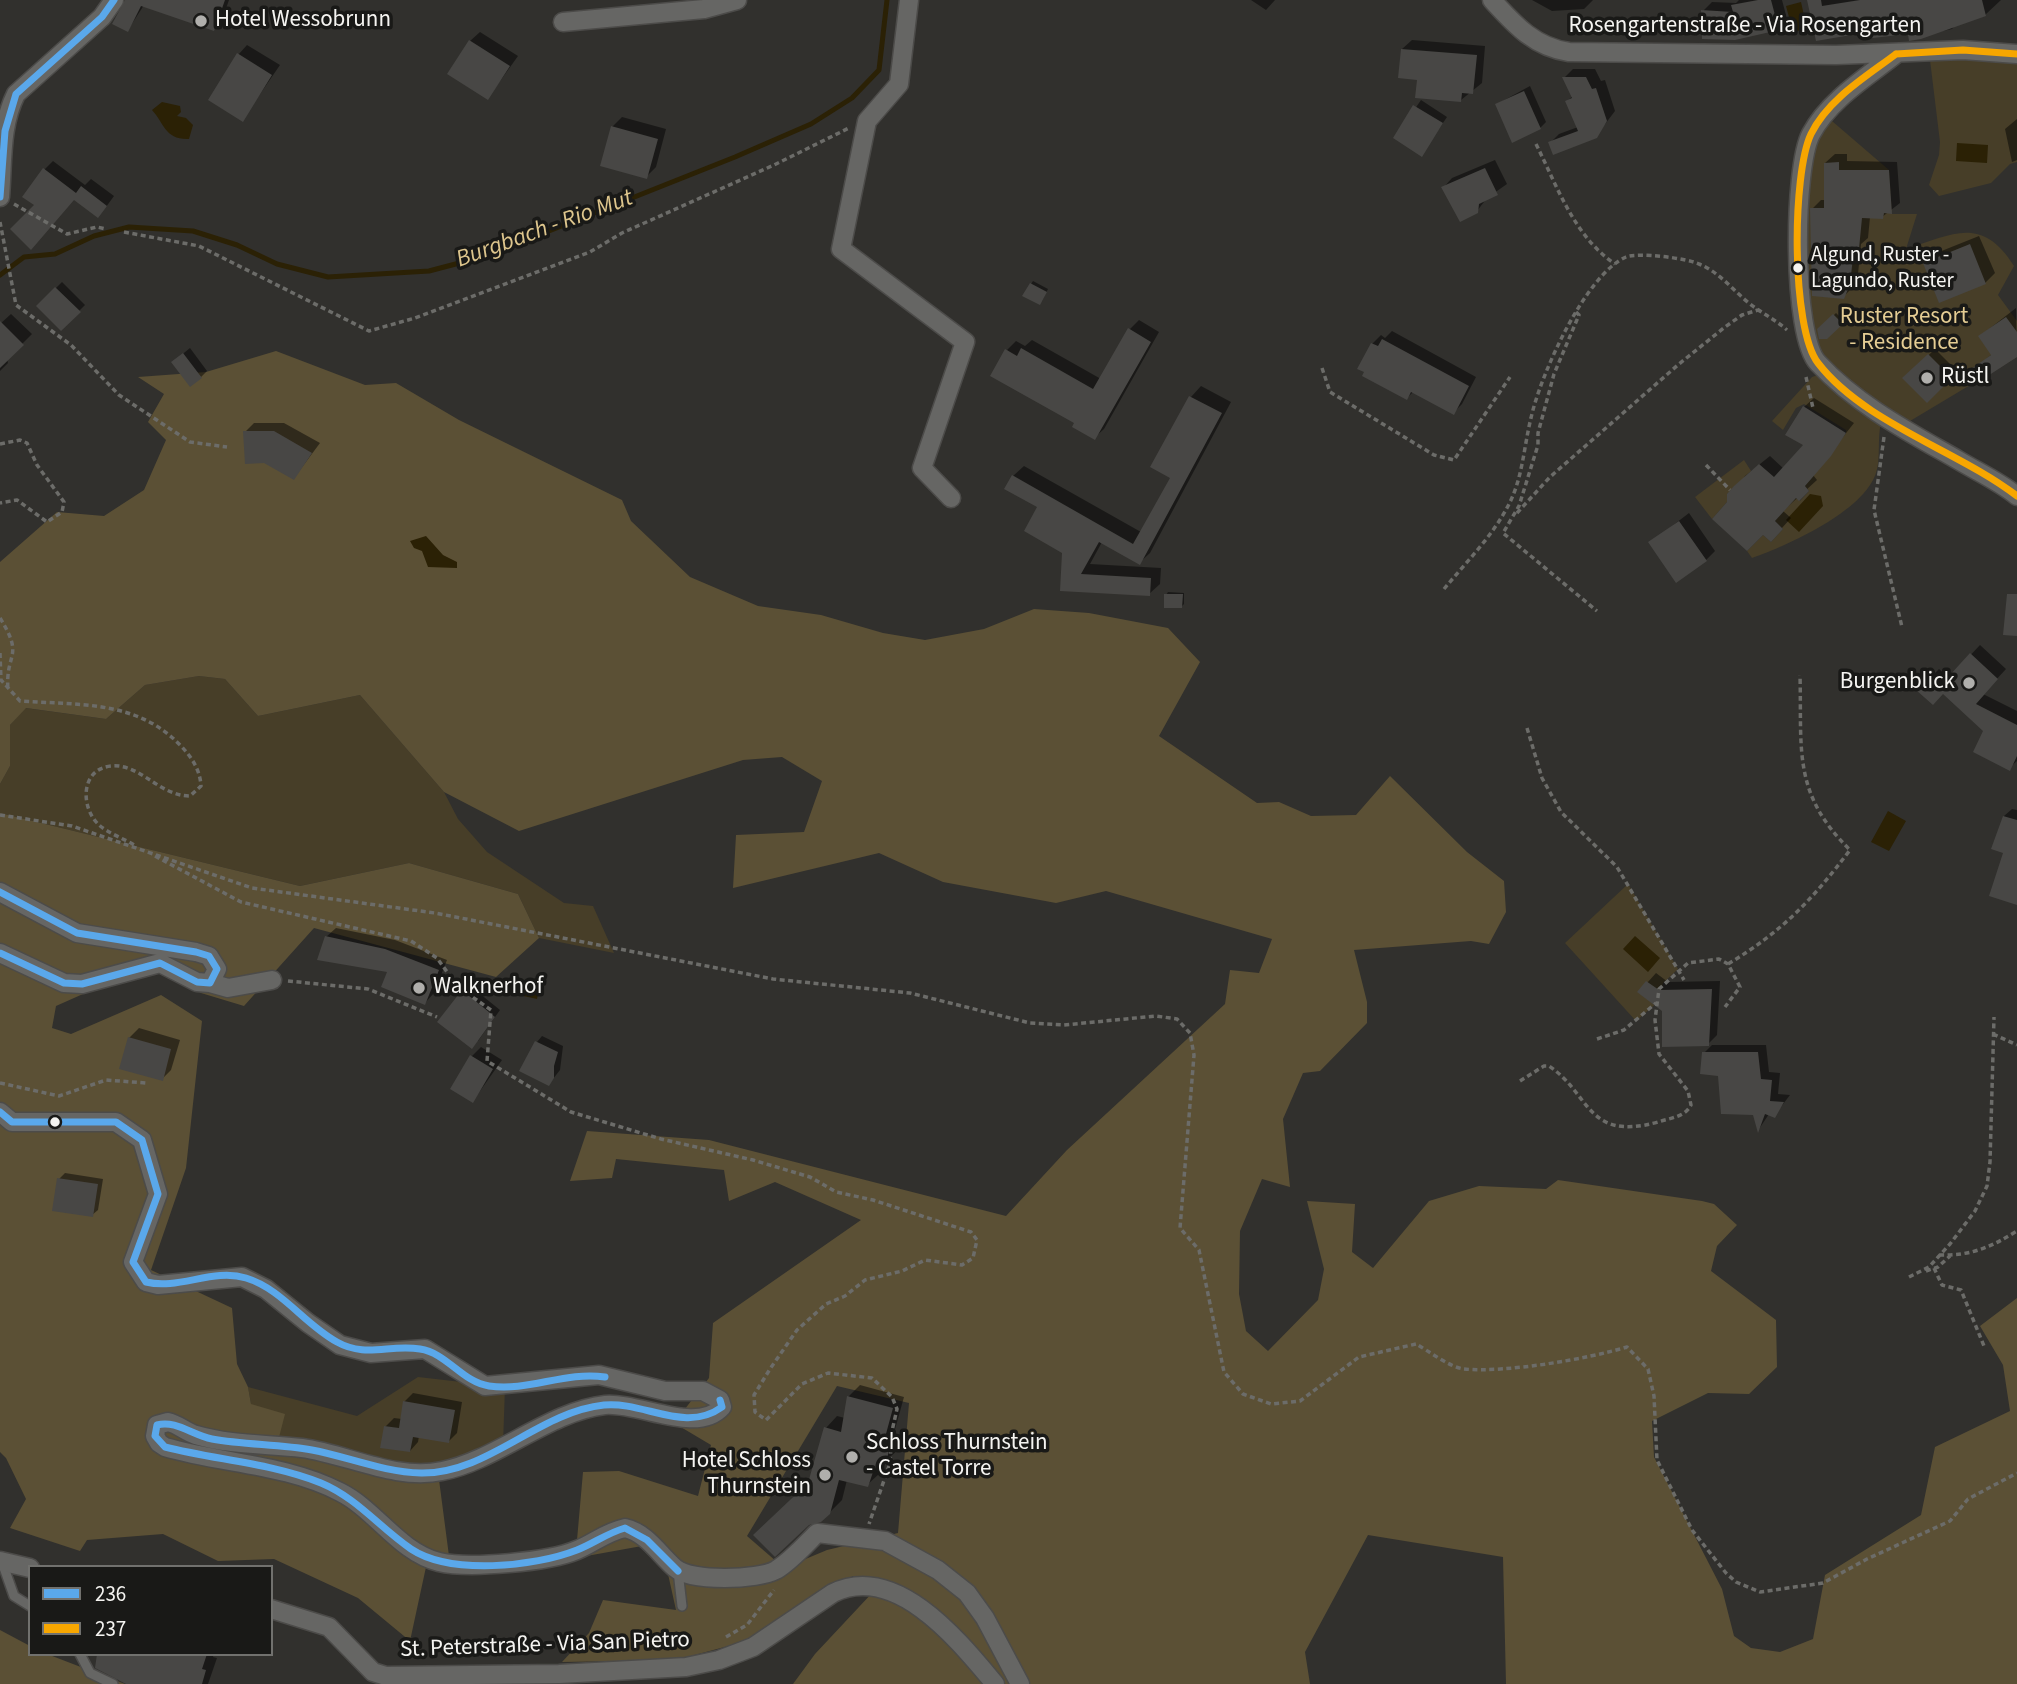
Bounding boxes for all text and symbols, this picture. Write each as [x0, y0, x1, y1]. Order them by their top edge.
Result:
place label: Hotel Wessobrunn [215, 7, 391, 35]
marker: Hotel Wessobrunn [193, 13, 209, 29]
street label: Rosengartenstraße - Via Rosengarten [1569, 13, 1921, 41]
water label: Burgbach - Rio Mut [453, 185, 637, 275]
place label: Algund, Ruster - Lagundo, Ruster [1811, 243, 1954, 293]
marker: Algund, Ruster - Lagundo, Ruster [1791, 261, 1805, 275]
park label: Ruster Resort - Residence [1840, 304, 1968, 358]
place label: Rüstl [1941, 364, 1989, 392]
marker: Rüstl [1919, 370, 1935, 386]
place label: Burgenblick [1840, 669, 1955, 697]
marker: Burgenblick [1961, 675, 1977, 691]
place label: Walknerhof [433, 974, 543, 1002]
marker: Walknerhof [411, 980, 427, 996]
unlabelled marker [48, 1115, 62, 1129]
place label: Schloss Thurnstein - Castel Torre [866, 1430, 1048, 1484]
place label: Hotel Schloss Thurnstein [682, 1448, 811, 1502]
marker: Schloss Thurnstein - Castel Torre [844, 1449, 860, 1465]
marker: Hotel Schloss Thurnstein [817, 1467, 833, 1483]
legend [28, 1565, 273, 1656]
text: 236 [95, 1579, 126, 1609]
text: 237 [95, 1614, 126, 1644]
street label: St. Peterstraße - Via San Pietro [400, 1627, 690, 1665]

